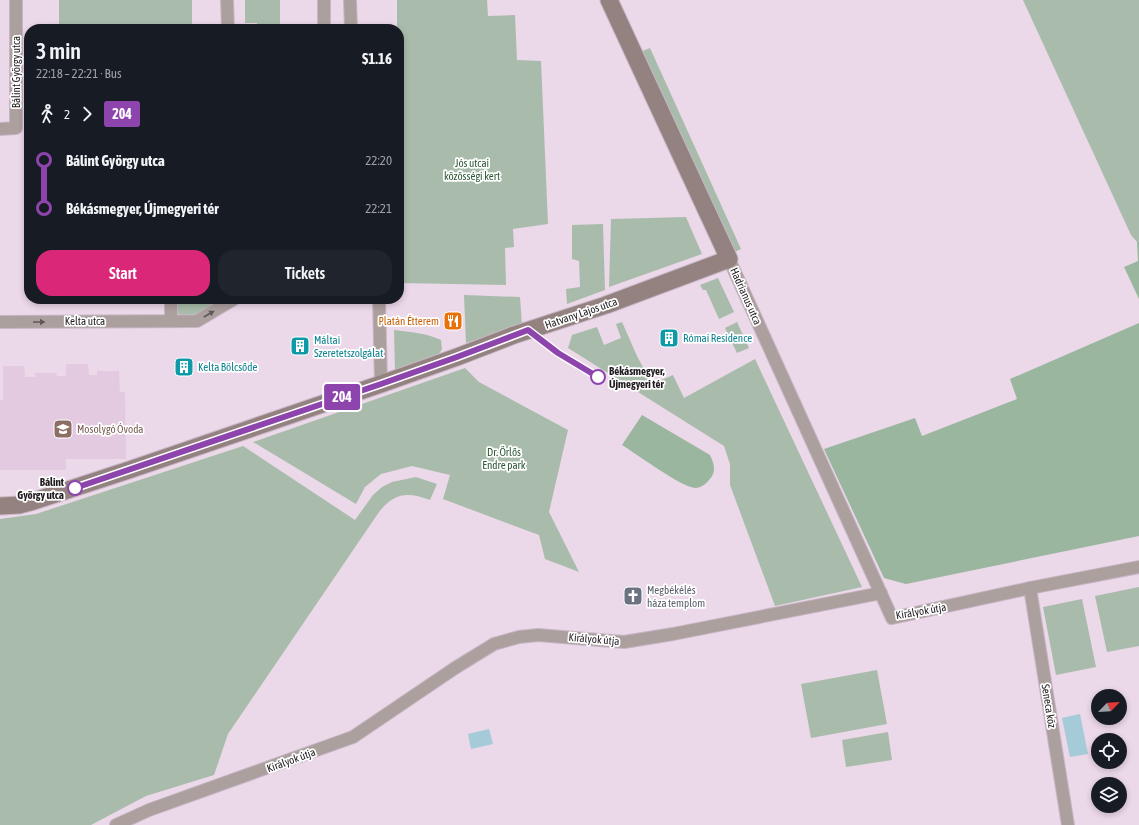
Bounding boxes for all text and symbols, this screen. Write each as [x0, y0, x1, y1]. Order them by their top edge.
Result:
street label: Bálint György utca [10, 36, 22, 108]
text: 3 min [36, 38, 81, 64]
text: $1.16 [362, 50, 392, 67]
text: 22:18 – 22:21 · Bus [36, 66, 122, 81]
icon: walk [36, 103, 58, 125]
icon: forward [76, 103, 98, 125]
text: 204 [112, 106, 132, 122]
text: 2 [64, 107, 70, 122]
text: Bálint György utca [66, 152, 165, 169]
text: 22:20 [365, 153, 392, 168]
park label: Jós utcai közösségi kert [444, 157, 500, 182]
text: Békásmegyer, Újmegyeri tér [66, 200, 219, 217]
text: 22:21 [365, 201, 392, 216]
button: Start [36, 250, 210, 296]
button: Tickets [218, 250, 392, 296]
street label: Hadrianus utca [728, 266, 764, 326]
street label: Hatvany Lajos utca [543, 295, 619, 331]
one-way arrow [203, 310, 215, 317]
restaurant icon: Platán Étterem [442, 310, 464, 332]
street label: Kelta utca [65, 315, 105, 327]
place label: Platán Étterem [378, 315, 439, 327]
one-way arrow [33, 318, 45, 325]
building icon: Római Residence [658, 327, 680, 349]
place label: Római Residence [683, 332, 752, 344]
place label: Máltai Szeretetszolgálat [314, 334, 383, 359]
building icon: Máltai Szeretetszolgálat [289, 335, 311, 357]
building icon: Kelta Bölcsőde [173, 356, 195, 378]
place label: Kelta Bölcsőde [198, 361, 257, 373]
place label: Békásmegyer, Újmegyeri tér [609, 365, 665, 390]
marker: Békásmegyer, Újmegyeri tér [590, 369, 606, 385]
line badge: 204 [319, 384, 365, 410]
text: 204 [332, 389, 352, 405]
school or university icon: Mosolygó Óvoda [52, 418, 74, 440]
place label: Mosolygó Óvoda [77, 423, 143, 435]
park label: Dr. Örlős Endre park [482, 446, 526, 471]
place label: Bálint György utca [17, 476, 65, 501]
marker: Bálint György utca [67, 480, 83, 496]
place label: Megbékélés háza templom [647, 584, 705, 609]
church icon: Megbékélés háza templom [622, 585, 644, 607]
street label: Királyok útja [895, 601, 947, 621]
street label: Királyok útja [568, 631, 620, 647]
street label: Seneca köz [1040, 683, 1058, 729]
north arrow [1091, 689, 1127, 725]
map controls [1091, 689, 1127, 813]
button: locate [1091, 733, 1127, 769]
street label: Királyok útja [265, 746, 317, 774]
button: layers [1091, 777, 1127, 813]

